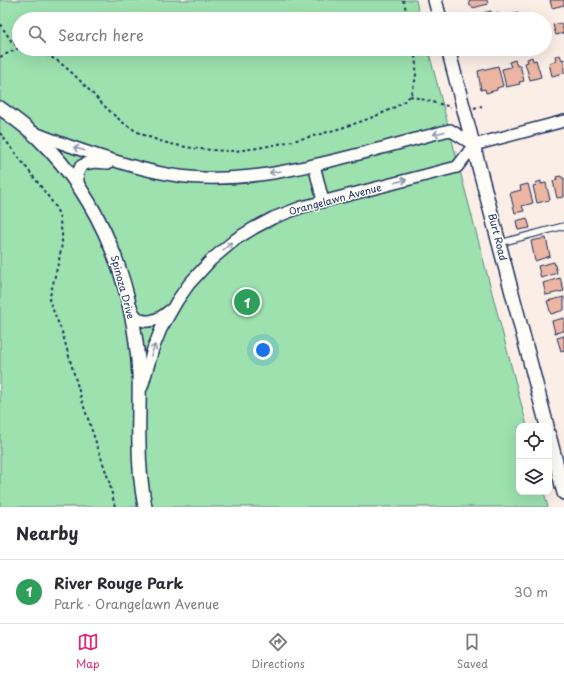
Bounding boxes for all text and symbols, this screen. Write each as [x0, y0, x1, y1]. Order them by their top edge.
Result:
search box [12, 12, 552, 56]
icon: search [26, 23, 48, 45]
text: Search here [58, 23, 144, 46]
one-way arrow [433, 130, 446, 137]
one-way arrow [73, 145, 86, 152]
one-way arrow [269, 168, 282, 176]
one-way arrow [395, 177, 408, 185]
street label: Orangelawn Avenue [287, 179, 383, 218]
street label: Burt Road [485, 212, 512, 262]
one-way arrow [222, 242, 233, 250]
street label: Spinoza Drive [108, 253, 139, 320]
pin: 1 [234, 287, 260, 317]
your location [253, 340, 273, 360]
one-way arrow [149, 344, 157, 356]
map controls [516, 423, 552, 495]
button: locate [516, 423, 552, 459]
button: layers [516, 459, 552, 495]
text: Nearby [16, 520, 78, 546]
text: River Rouge Park [54, 571, 184, 594]
text: 1 [26, 582, 32, 601]
text: 30 m [514, 582, 548, 601]
text: Park · Orangelawn Avenue [54, 594, 219, 613]
tab: Map [76, 631, 99, 672]
tab: Directions [251, 631, 305, 672]
tab: Saved [457, 631, 488, 672]

